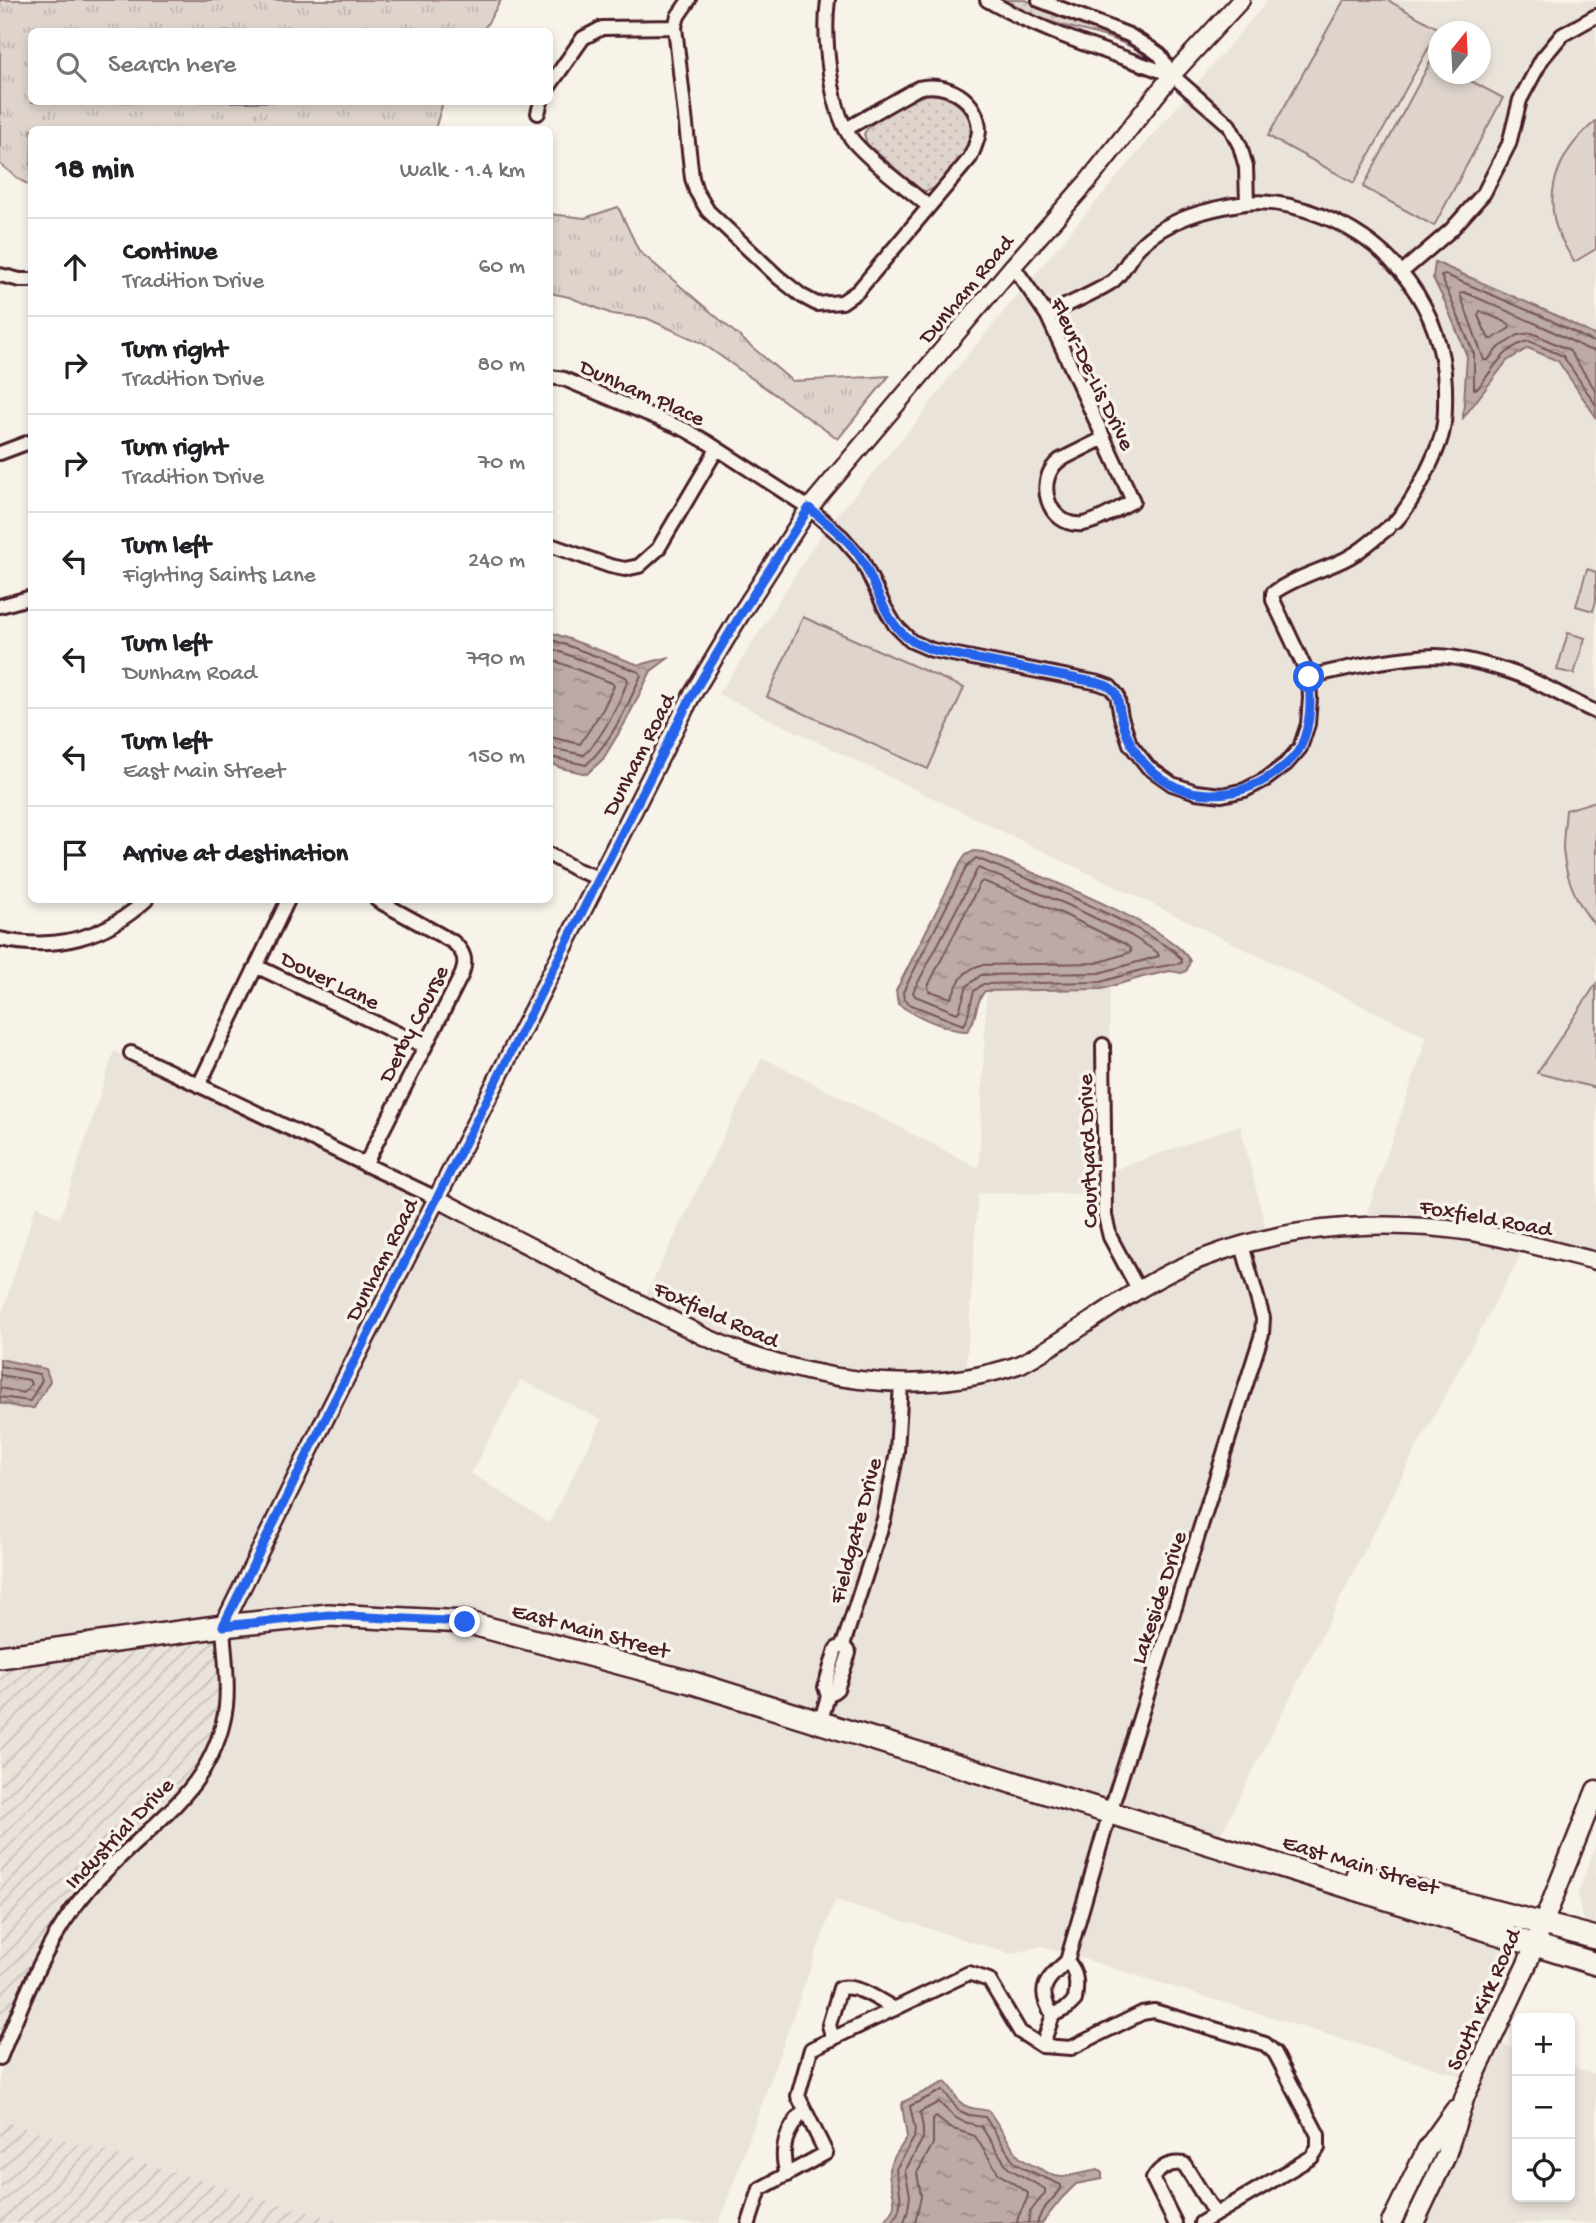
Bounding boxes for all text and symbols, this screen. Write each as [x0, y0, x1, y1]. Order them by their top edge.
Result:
north arrow [1428, 21, 1491, 84]
search box [28, 28, 553, 105]
icon: search [52, 48, 90, 86]
text: Search here [108, 51, 236, 82]
text: 18 min [56, 154, 134, 189]
text: Walk · 1.4 km [400, 158, 525, 185]
street label: Dunham Road [913, 229, 1022, 352]
text: Continue [123, 238, 217, 269]
icon: ahead [56, 248, 94, 286]
text: 60 m [479, 254, 525, 281]
text: Tradition Drive [123, 269, 264, 296]
street label: Fleur-De-Lis Drive [1042, 293, 1140, 456]
text: Turn right [123, 336, 227, 367]
icon: right [56, 346, 94, 384]
text: 80 m [478, 352, 525, 379]
street label: Dunham Place [573, 354, 709, 434]
text: Tradition Drive [123, 367, 264, 394]
text: Turn right [123, 434, 227, 465]
icon: right [56, 444, 94, 482]
text: 70 m [478, 450, 525, 477]
text: Tradition Drive [123, 465, 264, 492]
text: Turn left [123, 532, 211, 563]
icon: left [56, 542, 94, 580]
text: 240 m [468, 548, 525, 575]
text: Fighting Saints Lane [123, 563, 316, 590]
text: Turn left [123, 630, 211, 661]
icon: left [56, 640, 94, 678]
text: 790 m [467, 646, 525, 673]
text: Dunham Road [123, 661, 257, 688]
route start [1293, 661, 1324, 692]
street label: Dunham Road [597, 688, 683, 823]
text: Turn left [123, 728, 211, 759]
icon: left [56, 738, 94, 776]
text: 150 m [469, 744, 525, 771]
text: East Main Street [123, 759, 285, 786]
icon: arrive [56, 836, 94, 874]
text: Arrive at destination [123, 840, 348, 871]
street label: Dover Lane [274, 946, 384, 1018]
street label: Derby Course [373, 961, 457, 1089]
street label: Courtyard Drive [1073, 1072, 1106, 1228]
street label: Dunham Road [340, 1193, 426, 1328]
street label: Foxfield Road [1416, 1194, 1555, 1245]
street label: Foxfield Road [648, 1276, 784, 1356]
street label: Fieldgate Drive [825, 1454, 890, 1608]
street label: Lakeside Drive [1126, 1527, 1195, 1668]
street label: East Main Street [508, 1598, 673, 1667]
route end [449, 1606, 480, 1637]
street label: Industrial Drive [60, 1772, 181, 1896]
street label: East Main Street [1279, 1830, 1443, 1903]
street label: South Kirk Road [1442, 1924, 1529, 2075]
map controls [1512, 2013, 1575, 2202]
button: + [1512, 2013, 1575, 2076]
button: − [1512, 2076, 1575, 2139]
button: locate [1512, 2139, 1575, 2202]

